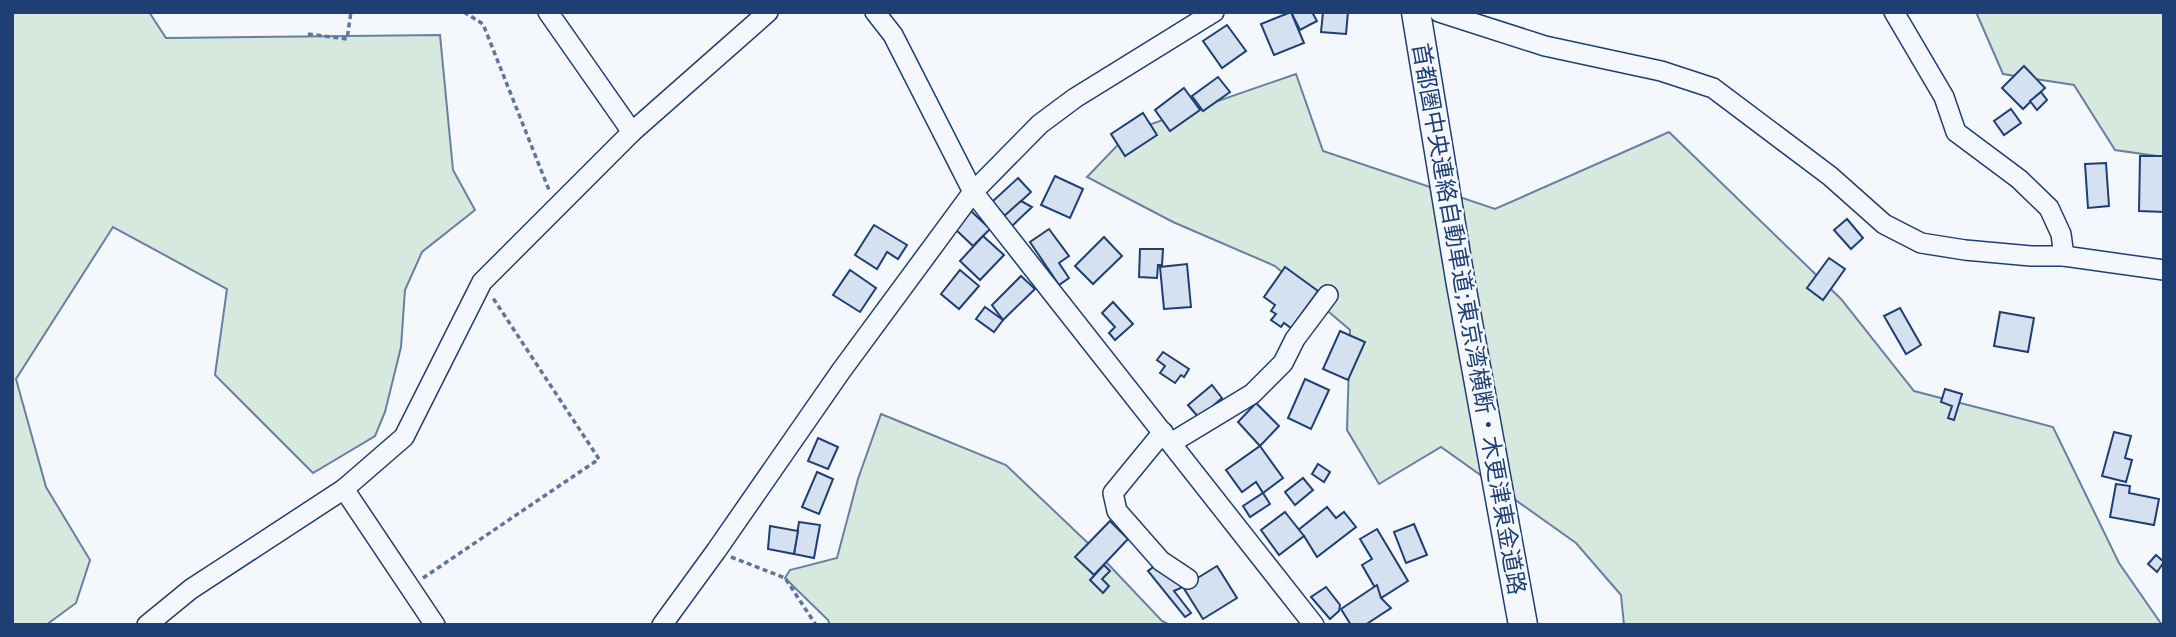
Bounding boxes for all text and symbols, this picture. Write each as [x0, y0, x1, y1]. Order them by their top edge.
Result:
street label: 首都圏中央連絡自動車道;東京湾横断・木更津東金道路 [1408, 41, 1530, 597]

